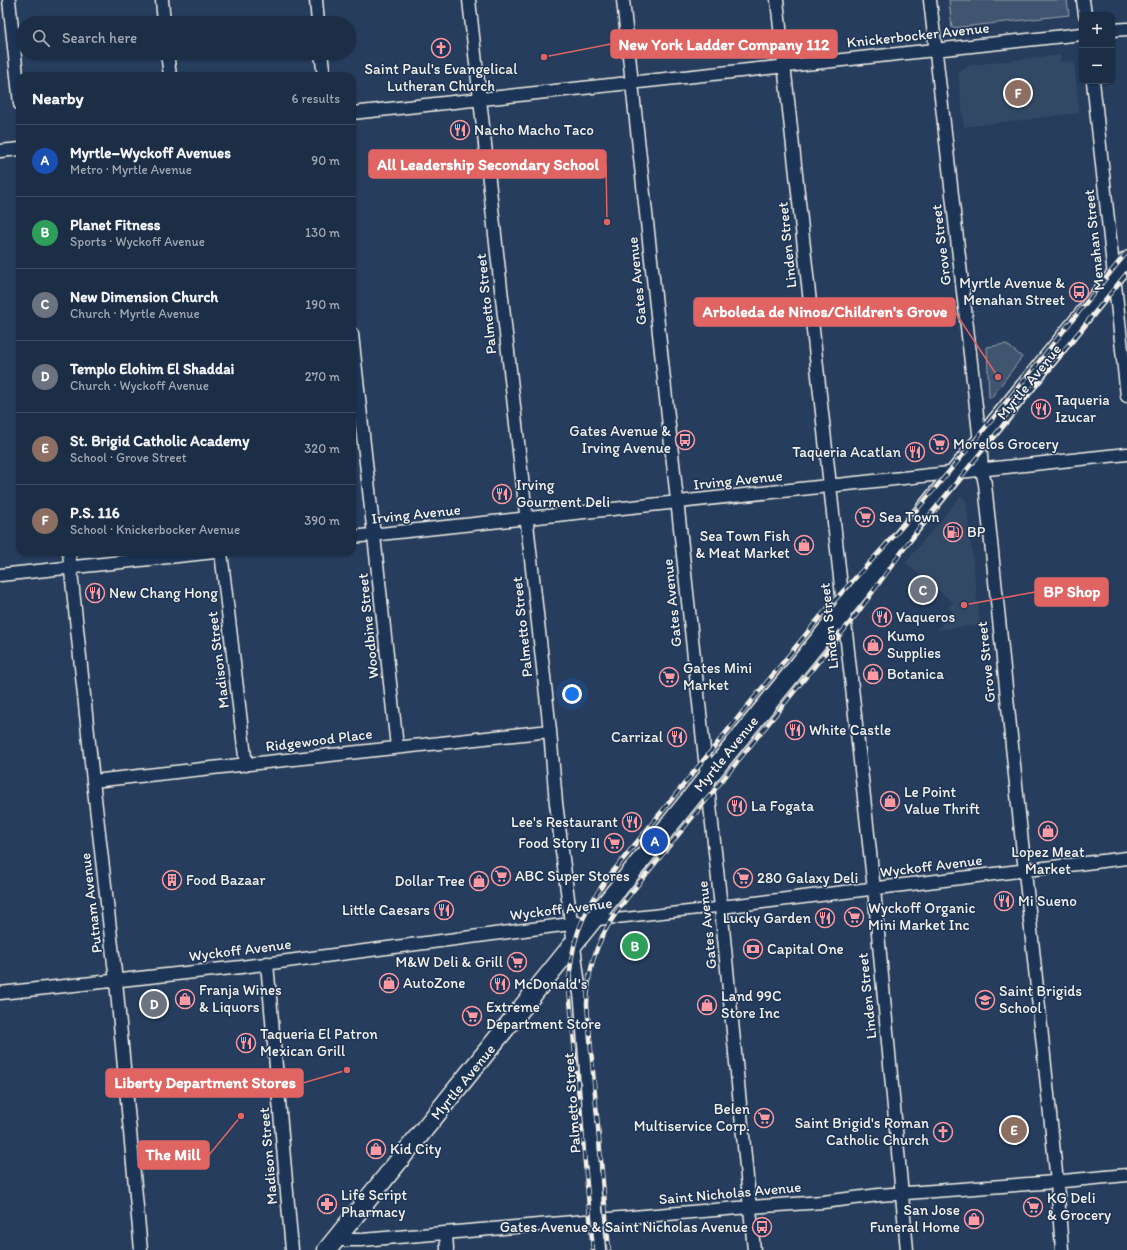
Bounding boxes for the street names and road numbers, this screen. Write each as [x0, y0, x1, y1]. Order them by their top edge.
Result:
street label: Knickerbocker Avenue [846, 19, 990, 51]
street label: Menahan Street [1080, 188, 1108, 292]
street label: Linden Street [773, 201, 800, 289]
street label: Grove Street [927, 203, 955, 287]
street label: Gates Avenue [623, 236, 651, 326]
street label: Palmetto Street [472, 252, 500, 355]
street label: Myrtle Avenue [993, 340, 1065, 424]
street label: Irving Avenue [693, 466, 783, 494]
street label: Irving Avenue [371, 500, 461, 528]
street label: Gates Avenue [658, 558, 686, 648]
street label: Woodbine Street [353, 572, 383, 680]
street label: Palmetto Street [508, 575, 536, 678]
street label: Linden Street [815, 582, 842, 670]
street label: Madison Street [203, 610, 233, 710]
street label: Grove Street [973, 620, 999, 703]
street label: Myrtle Avenue [690, 712, 762, 796]
street label: Ridgewood Place [265, 725, 373, 755]
street label: Wyckoff Avenue [879, 851, 983, 881]
street label: Putnam Avenue [76, 852, 106, 954]
street label: Gates Avenue [693, 880, 721, 970]
street label: Wyckoff Avenue [509, 894, 613, 924]
street label: Wyckoff Avenue [188, 935, 292, 965]
street label: Linden Street [853, 952, 880, 1040]
street label: Myrtle Avenue [427, 1040, 499, 1124]
street label: Palmetto Street [559, 1052, 584, 1154]
street label: Madison Street [255, 1106, 281, 1205]
street label: Saint Nicholas Avenue [658, 1178, 802, 1208]

